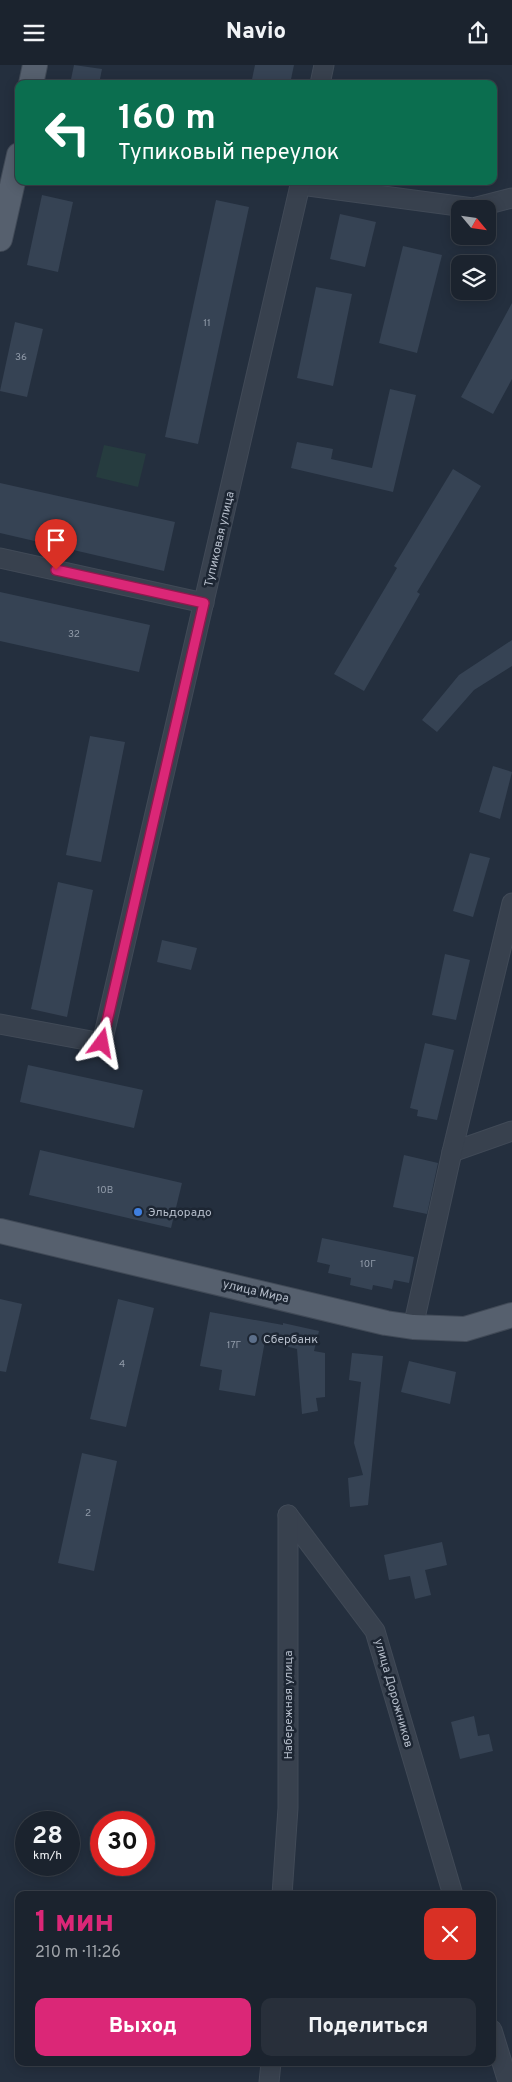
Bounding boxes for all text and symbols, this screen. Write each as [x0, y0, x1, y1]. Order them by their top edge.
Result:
icon: menu [20, 19, 48, 47]
text: Navio [226, 19, 286, 46]
icon: share [464, 19, 492, 47]
text: 160 m [118, 97, 216, 141]
icon: left [35, 100, 100, 165]
text: Тупиковый переулок [118, 140, 339, 167]
north arrow [451, 200, 496, 245]
map controls [451, 200, 496, 300]
button: layers [451, 255, 496, 300]
house number: 11 [203, 317, 211, 330]
house number: 36 [15, 351, 27, 364]
street label: Тупиковая улица [201, 490, 239, 589]
pin [35, 519, 77, 570]
icon: arrive [42, 526, 70, 554]
house number: 32 [68, 628, 80, 641]
position arrow [75, 1016, 127, 1068]
house number: 10В [97, 1184, 113, 1197]
place label: Эльдорадо [148, 1205, 212, 1221]
marker: Эльдорадо [132, 1206, 144, 1218]
house number: 10Г [360, 1258, 376, 1271]
street label: улица Мира [221, 1277, 290, 1307]
place label: Сбербанк [263, 1332, 318, 1348]
marker: Сбербанк [247, 1333, 259, 1345]
house number: 17Г [227, 1339, 242, 1352]
house number: 4 [119, 1358, 125, 1371]
house number: 2 [85, 1507, 91, 1520]
street label: улица Дорожников [370, 1637, 416, 1750]
street label: Набережная улица [281, 1651, 297, 1759]
speed limit sign: 30 [90, 1811, 155, 1876]
text: 28 [32, 1821, 63, 1853]
text: km/h [33, 1848, 62, 1864]
text: 1 мин [35, 1905, 114, 1942]
button: close [424, 1908, 476, 1960]
text: 210 m · 11:26 [35, 1943, 121, 1963]
button: Выход [35, 1998, 251, 2056]
button: Поделиться [261, 1998, 476, 2056]

